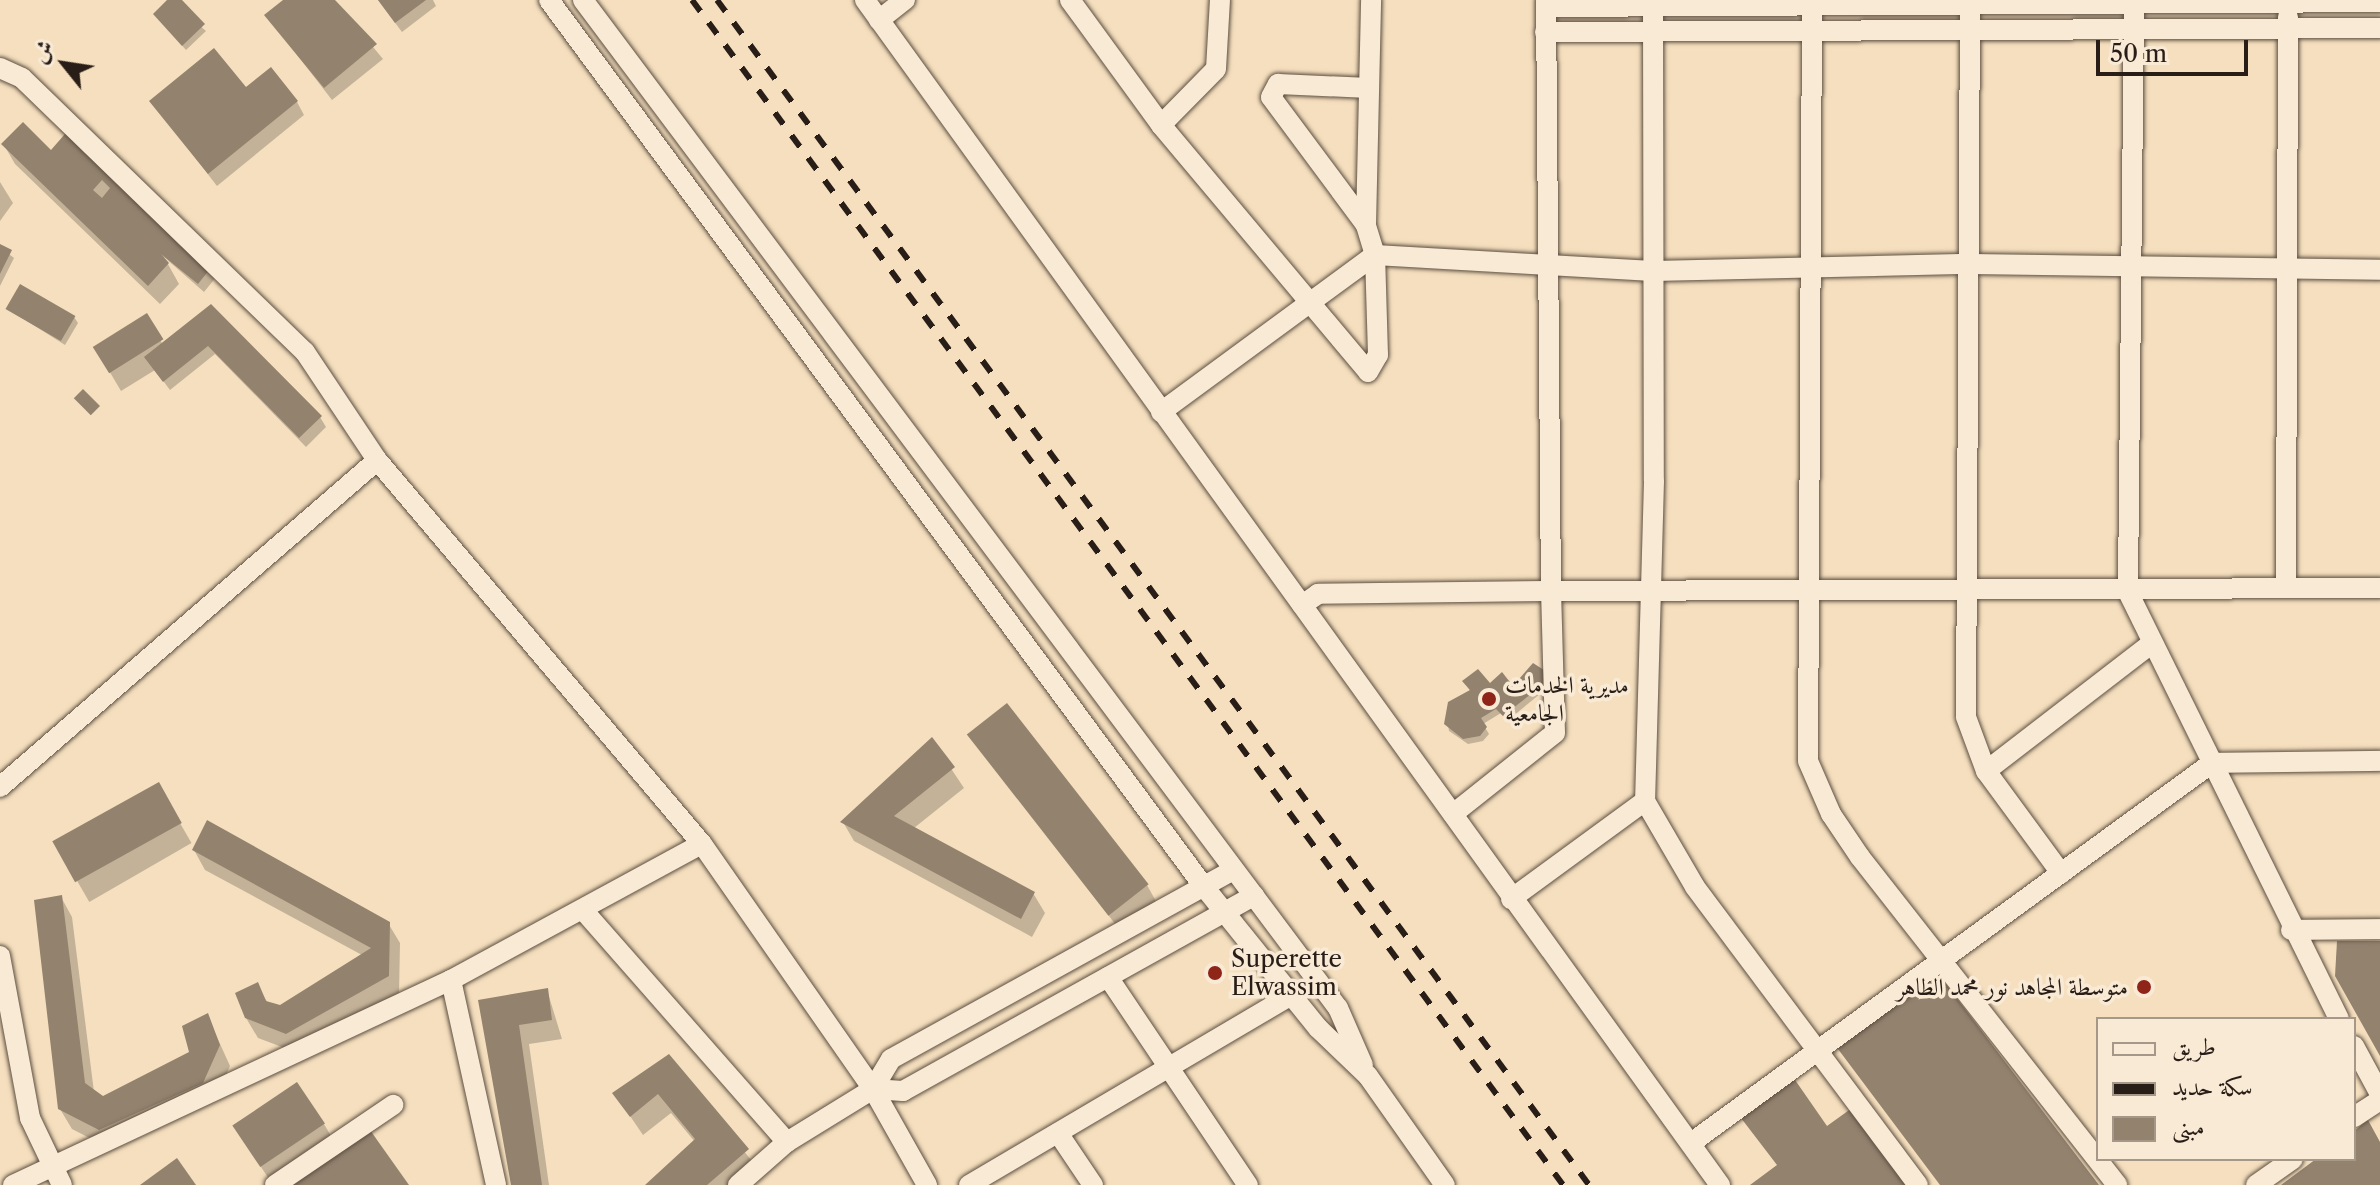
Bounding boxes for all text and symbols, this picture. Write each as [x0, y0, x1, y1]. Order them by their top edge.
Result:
north arrow [24, 24, 104, 104]
scale bar [2100, 24, 2252, 74]
text: ش [26, 36, 60, 68]
text: 50 m [2110, 39, 2167, 68]
place label: مديرية الخدمات الجامعية [1505, 671, 1629, 727]
marker: مديرية الخدمات الجامعية [1480, 690, 1498, 708]
place label: Superette Elwassim [1231, 945, 1342, 1001]
marker: Superette Elwassim [1206, 964, 1224, 982]
place label: متوسطة المجاهد نور محمد الطاهر [1896, 973, 2128, 1001]
marker: متوسطة المجاهد نور محمد الطاهر [2135, 978, 2153, 996]
legend [2096, 1017, 2356, 1161]
text: طريق [2172, 1032, 2216, 1061]
text: سكة حديد [2172, 1072, 2253, 1101]
text: مبنى [2172, 1112, 2205, 1141]

